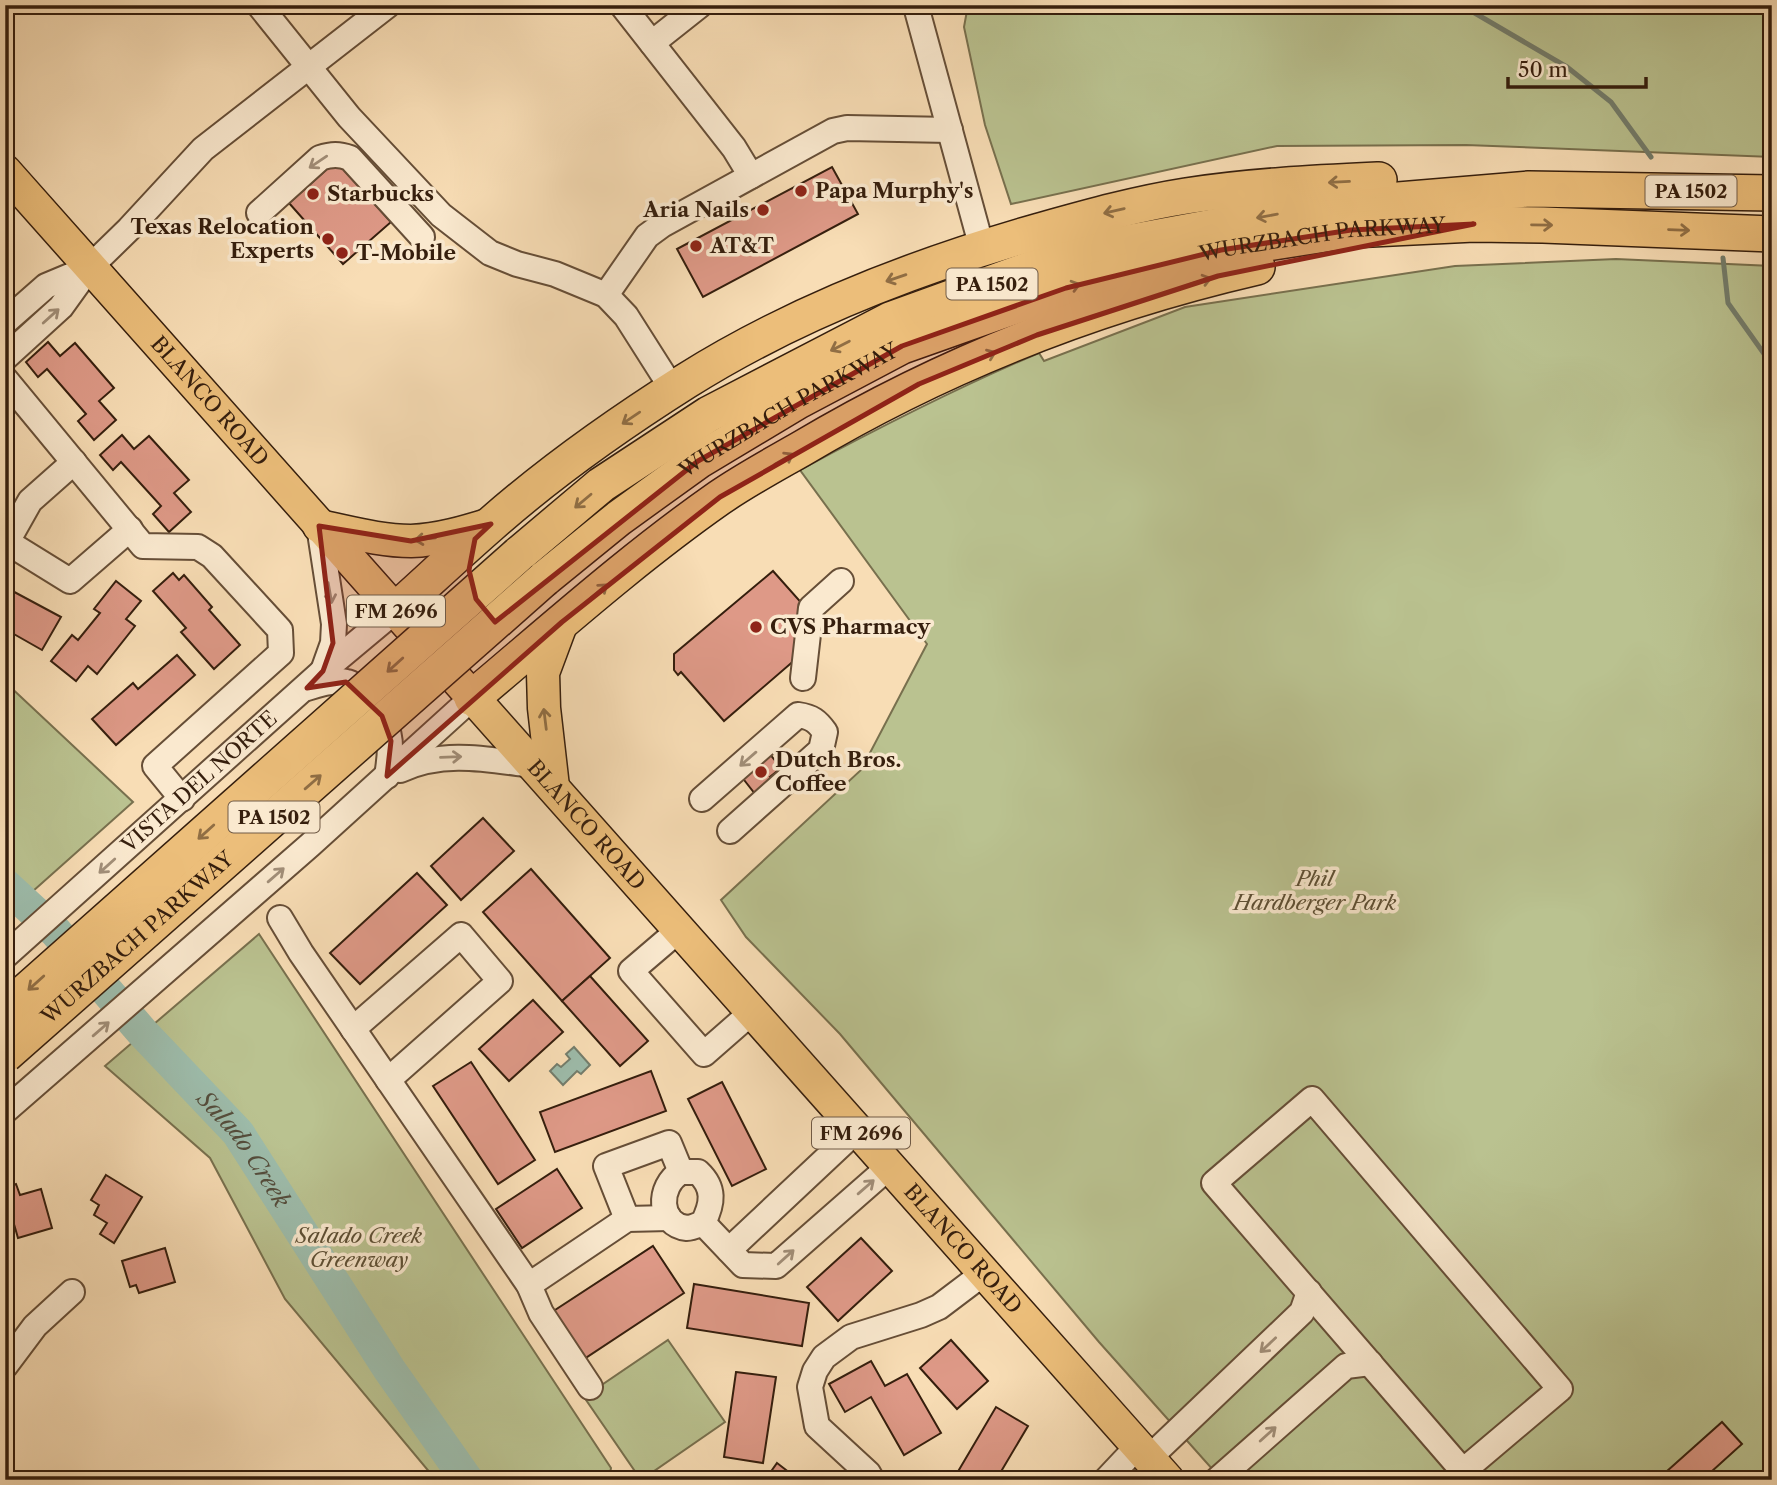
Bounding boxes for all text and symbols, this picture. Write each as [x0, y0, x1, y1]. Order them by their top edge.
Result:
scale bar [1508, 46, 1646, 90]
text: 50 m [1518, 57, 1568, 82]
one-way arrow [309, 155, 328, 169]
one-way arrow [1328, 175, 1351, 188]
road number: PA 1502 [1646, 176, 1736, 206]
place label: Papa Murphy's [815, 178, 973, 203]
place label: Starbucks [327, 181, 434, 206]
marker: Papa Murphy's [793, 183, 809, 199]
marker: Starbucks [305, 186, 321, 202]
place label: Aria Nails [642, 197, 749, 222]
marker: Aria Nails [755, 202, 771, 218]
one-way arrow [1103, 205, 1126, 218]
one-way arrow [1256, 210, 1278, 223]
street label: WURZBACH PARKWAY [1196, 212, 1447, 267]
place label: Texas Relocation Experts [130, 214, 315, 263]
one-way arrow [1531, 218, 1554, 232]
one-way arrow [1667, 224, 1690, 237]
marker: Texas Relocation Experts [320, 231, 336, 247]
place label: AT&T [709, 233, 774, 258]
marker: AT&T [688, 238, 704, 254]
place label: T-Mobile [356, 240, 456, 265]
marker: T-Mobile [334, 245, 350, 261]
road number: PA 1502 [946, 268, 1038, 300]
one-way arrow [886, 273, 908, 285]
one-way arrow [1189, 273, 1211, 286]
one-way arrow [1059, 280, 1081, 293]
one-way arrow [42, 308, 60, 324]
street label: BLANCO ROAD [146, 331, 274, 471]
street label: WURZBACH PARKWAY [673, 337, 903, 483]
one-way arrow [830, 340, 851, 353]
one-way arrow [975, 348, 996, 361]
one-way arrow [622, 411, 642, 425]
one-way arrow [773, 451, 793, 465]
one-way arrow [574, 493, 592, 509]
one-way arrow [414, 533, 437, 546]
one-way arrow [324, 581, 337, 604]
one-way arrow [590, 583, 608, 599]
road number: FM 2696 [347, 596, 445, 626]
place label: CVS Pharmacy [770, 614, 931, 639]
marker: CVS Pharmacy [748, 619, 764, 635]
one-way arrow [386, 657, 404, 673]
street label: VISTA DEL NORTE [115, 705, 282, 858]
one-way arrow [538, 708, 551, 731]
place label: Dutch Bros. Coffee [775, 747, 901, 796]
one-way arrow [440, 751, 463, 764]
one-way arrow [739, 751, 757, 767]
street label: BLANCO ROAD [522, 755, 651, 895]
marker: Dutch Bros. Coffee [753, 764, 769, 780]
one-way arrow [304, 775, 322, 791]
road number: PA 1502 [229, 802, 320, 832]
one-way arrow [197, 824, 215, 840]
street label: WURZBACH PARKWAY [35, 845, 239, 1030]
one-way arrow [98, 858, 116, 874]
park label: Phil Hardberger Park [1232, 866, 1397, 915]
one-way arrow [267, 867, 285, 883]
one-way arrow [28, 974, 45, 991]
one-way arrow [91, 1021, 109, 1037]
water label: Salado Creek [190, 1084, 296, 1213]
road number: FM 2696 [812, 1118, 910, 1148]
one-way arrow [857, 1179, 875, 1195]
street label: BLANCO ROAD [899, 1179, 1027, 1319]
park label: Salado Creek Greenway [294, 1223, 422, 1272]
one-way arrow [777, 1249, 795, 1265]
one-way arrow [1260, 1336, 1277, 1353]
one-way arrow [1259, 1426, 1276, 1443]

